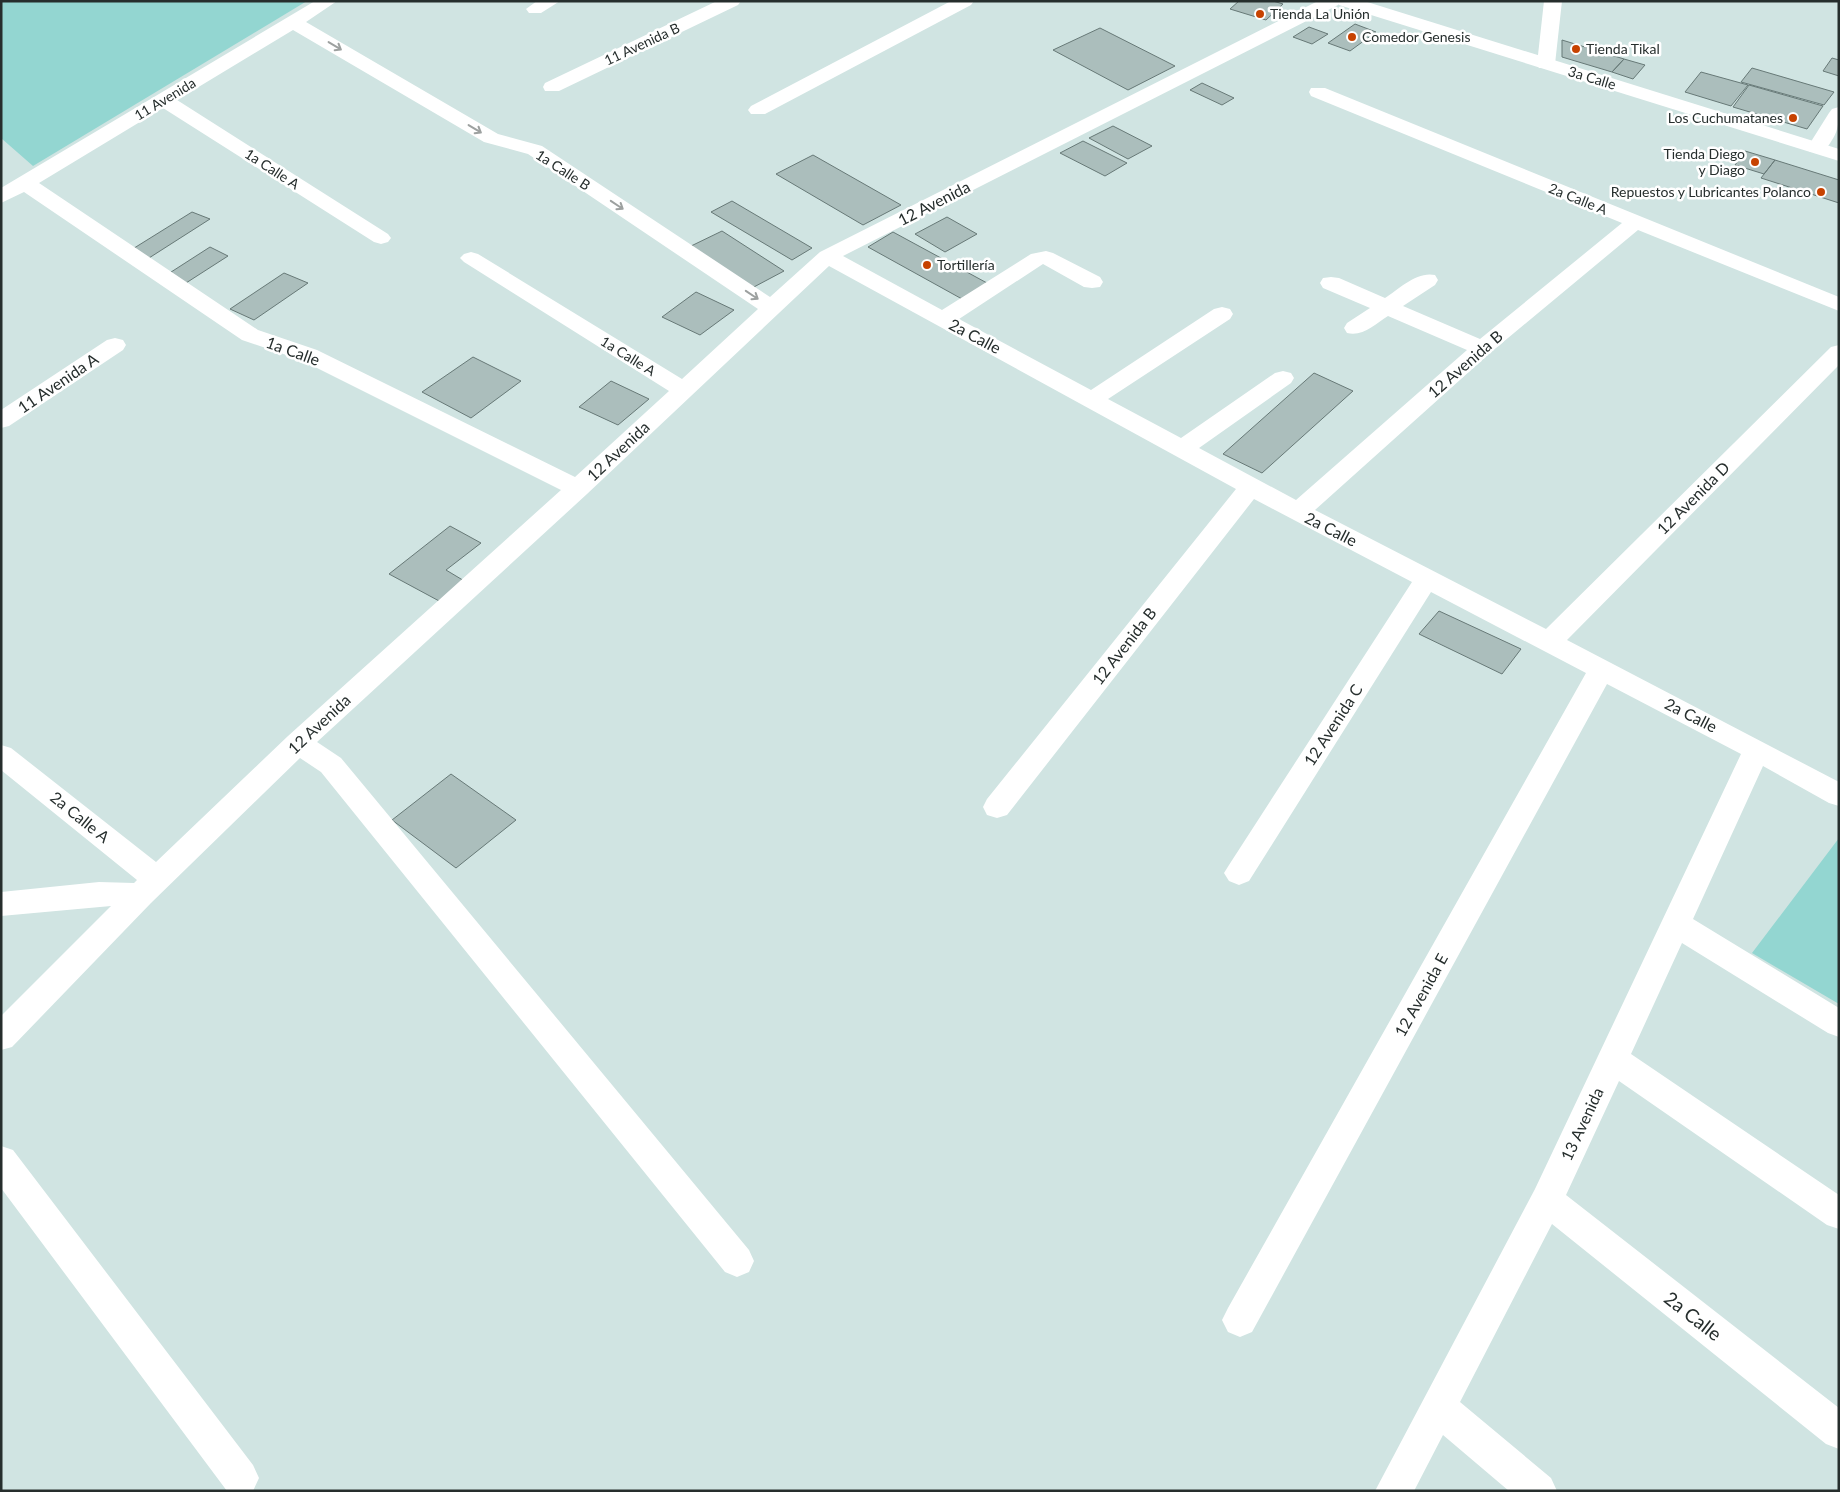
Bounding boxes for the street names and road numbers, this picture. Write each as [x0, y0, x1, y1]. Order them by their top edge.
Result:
street label: 11 Avenida B [601, 19, 682, 68]
street label: 3a Calle [1566, 62, 1618, 93]
street label: 11 Avenida [131, 74, 199, 124]
street label: 1a Calle A [242, 145, 303, 193]
street label: 1a Calle B [533, 146, 594, 193]
street label: 12 Avenida [894, 176, 973, 229]
street label: 2a Calle A [1546, 179, 1610, 218]
street label: 2a Calle [946, 314, 1004, 357]
street label: 12 Avenida B [1423, 326, 1506, 401]
street label: 1a Calle [264, 332, 323, 369]
street label: 1a Calle A [598, 332, 659, 379]
street label: 11 Avenida A [14, 349, 102, 416]
street label: 12 Avenida [582, 417, 653, 484]
street label: 12 Avenida D [1652, 457, 1733, 538]
street label: 2a Calle [1302, 507, 1360, 550]
street label: 12 Avenida B [1088, 603, 1160, 688]
street label: 12 Avenida C [1299, 680, 1366, 769]
street label: 12 Avenida [283, 690, 354, 757]
street label: 2a Calle [1662, 693, 1720, 736]
street label: 2a Calle A [47, 787, 114, 846]
street label: 12 Avenida E [1390, 950, 1451, 1040]
street label: 13 Avenida [1556, 1084, 1607, 1163]
street label: 2a Calle [1660, 1286, 1727, 1345]

